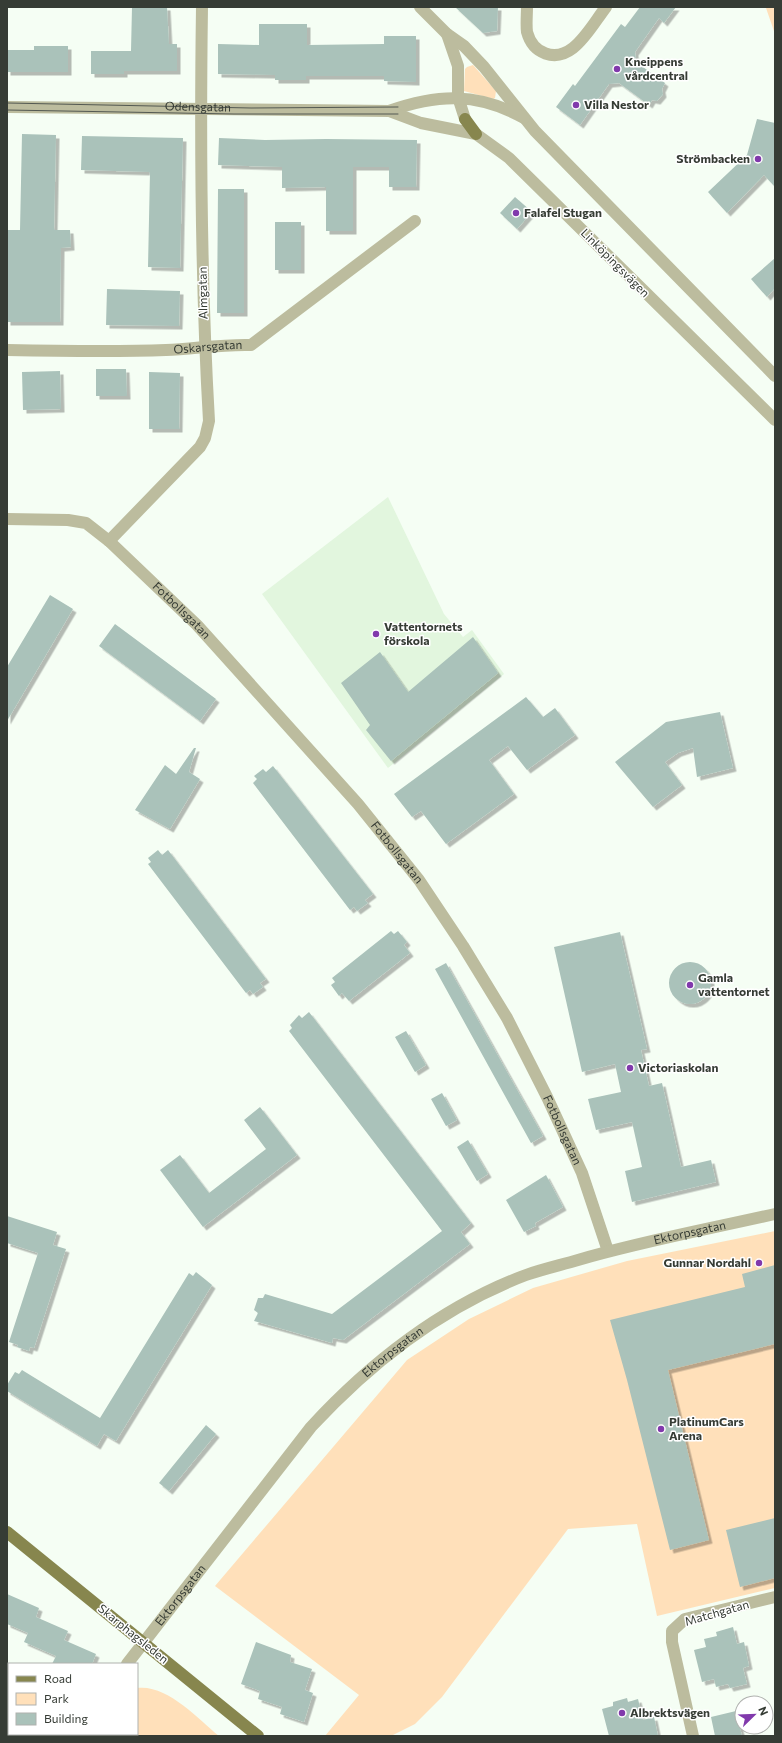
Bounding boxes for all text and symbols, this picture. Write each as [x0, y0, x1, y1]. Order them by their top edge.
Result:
place label: Kneippens vårdcentral [625, 54, 688, 82]
marker: Kneippens vårdcentral [612, 64, 622, 74]
place label: Villa Nestor [584, 97, 649, 111]
street label: Odensgatan [165, 98, 231, 114]
marker: Villa Nestor [571, 100, 581, 110]
place label: Strömbacken [676, 151, 750, 165]
marker: Strömbacken [753, 154, 763, 164]
place label: Falafel Stugan [524, 205, 602, 219]
marker: Falafel Stugan [511, 208, 521, 218]
street label: Linköpingsvägen [579, 225, 653, 299]
street label: Almgatan [195, 267, 209, 319]
street label: Oskarsgatan [173, 337, 242, 356]
street label: Fotbollsgatan [150, 579, 214, 641]
place label: Vattentornets förskola [384, 619, 463, 647]
marker: Vattentornets förskola [371, 629, 381, 639]
street label: Fotbollsgatan [369, 818, 427, 886]
place label: Gamla vattentornet [698, 970, 770, 998]
marker: Gamla vattentornet [685, 980, 695, 990]
place label: Victoriaskolan [638, 1060, 718, 1074]
marker: Victoriaskolan [625, 1063, 635, 1073]
street label: Fotbollsgatan [541, 1093, 585, 1167]
street label: Ektorpsgatan [652, 1217, 727, 1246]
place label: Gunnar Nordahl [663, 1255, 751, 1269]
marker: Gunnar Nordahl [754, 1258, 764, 1268]
street label: Ektorpsgatan [359, 1323, 425, 1380]
place label: PlatinumCars Arena [669, 1414, 744, 1442]
marker: PlatinumCars Arena [656, 1424, 666, 1434]
street label: Ektorpsgatan [151, 1561, 208, 1628]
street label: Matchgatan [683, 1596, 750, 1628]
street label: Skarphagsleden [96, 1601, 172, 1666]
legend [8, 1663, 138, 1735]
text: Road [44, 1671, 72, 1685]
text: Park [44, 1691, 70, 1705]
north arrow [734, 1695, 774, 1735]
place label: Albrektsvägen [630, 1705, 710, 1719]
text: N [756, 1705, 771, 1717]
marker: Albrektsvägen [617, 1708, 627, 1718]
text: Building [44, 1711, 88, 1725]

